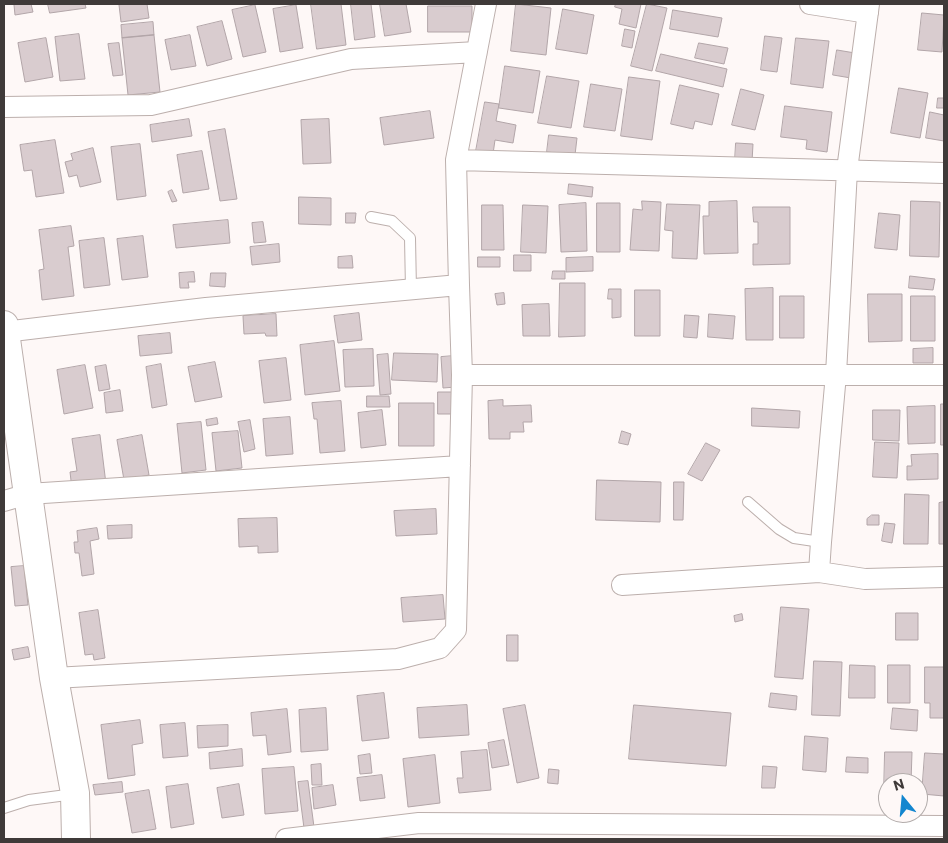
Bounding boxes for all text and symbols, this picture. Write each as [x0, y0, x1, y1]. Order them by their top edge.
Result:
north arrow [878, 773, 928, 823]
text: N [891, 774, 906, 794]

